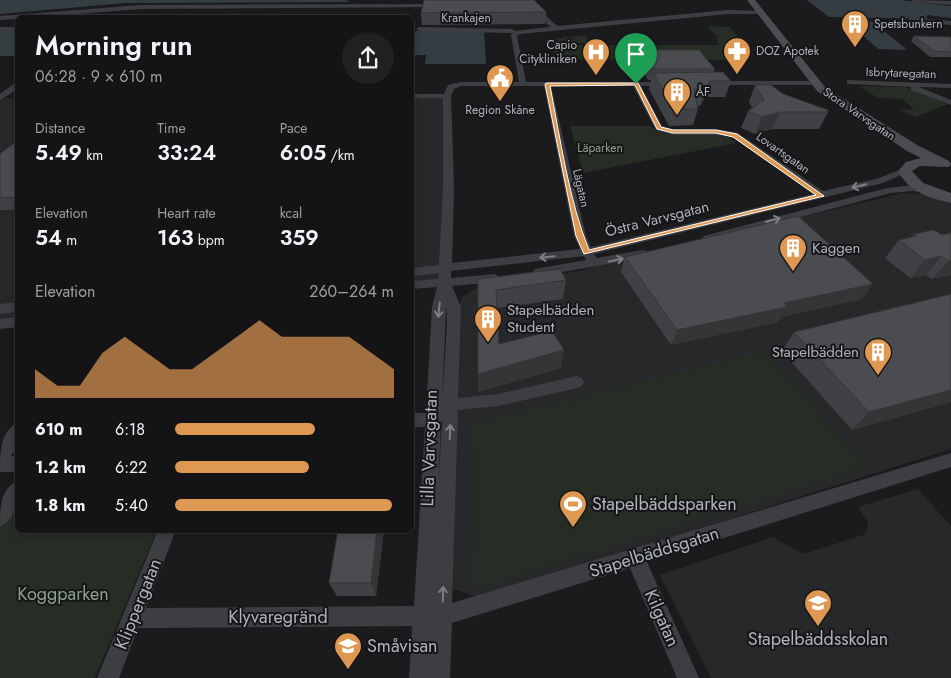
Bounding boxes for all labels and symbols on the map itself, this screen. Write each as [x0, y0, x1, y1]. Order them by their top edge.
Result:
street label: Krankajen [441, 9, 491, 27]
building icon: Spetsbunkern [840, 9, 870, 48]
place label: Spetsbunkern [874, 15, 942, 33]
pin [615, 33, 657, 84]
place label: Capio Citykliniken [519, 36, 577, 68]
pharmacy icon: DOZ Apotek [722, 36, 752, 75]
hospital icon: Capio Citykliniken [581, 37, 611, 76]
place label: DOZ Apotek [756, 42, 820, 60]
public building icon: Region Skåne [485, 63, 515, 102]
street label: Isbrytaregatan [865, 63, 937, 83]
building icon: ÅF [662, 77, 692, 116]
place label: ÅF [696, 83, 710, 101]
street label: Stora Varvsgatan [819, 83, 899, 145]
place label: Region Skåne [465, 101, 535, 119]
street label: Lovartsgatan [752, 128, 814, 178]
park label: Läparken [577, 139, 623, 157]
street label: Lägatan [568, 167, 594, 209]
one-way arrow [851, 182, 867, 191]
street label: Östra Varvsgatan [603, 195, 711, 243]
one-way arrow [765, 215, 781, 225]
building icon: Kaggen [778, 233, 808, 272]
place label: Kaggen [812, 237, 860, 259]
one-way arrow [540, 252, 556, 262]
one-way arrow [607, 254, 623, 264]
place label: Stapelbädden Student [507, 299, 594, 338]
one-way arrow [434, 302, 444, 318]
building icon: Stapelbädden Student [473, 304, 503, 343]
building icon: Stapelbädden [863, 337, 893, 376]
place label: Stapelbädden [772, 341, 859, 363]
street label: Lilla Varvsgatan [414, 389, 444, 507]
one-way arrow [445, 424, 455, 440]
sports icon: Stapelbäddsparken [558, 489, 588, 528]
place label: Stapelbäddsparken [592, 491, 737, 517]
street label: Stapelbäddsgatan [586, 520, 722, 584]
street label: Klippergatan [108, 555, 168, 653]
park label: Koggparken [17, 581, 109, 607]
street label: Kilgatan [638, 585, 686, 651]
one-way arrow [438, 587, 448, 603]
school or university icon: Stapelbäddsskolan [803, 588, 833, 627]
street label: Klyvaregränd [228, 604, 328, 630]
place label: Stapelbäddsskolan [748, 626, 888, 652]
school or university icon: Småvisan [333, 631, 363, 670]
place label: Småvisan [367, 633, 438, 659]

